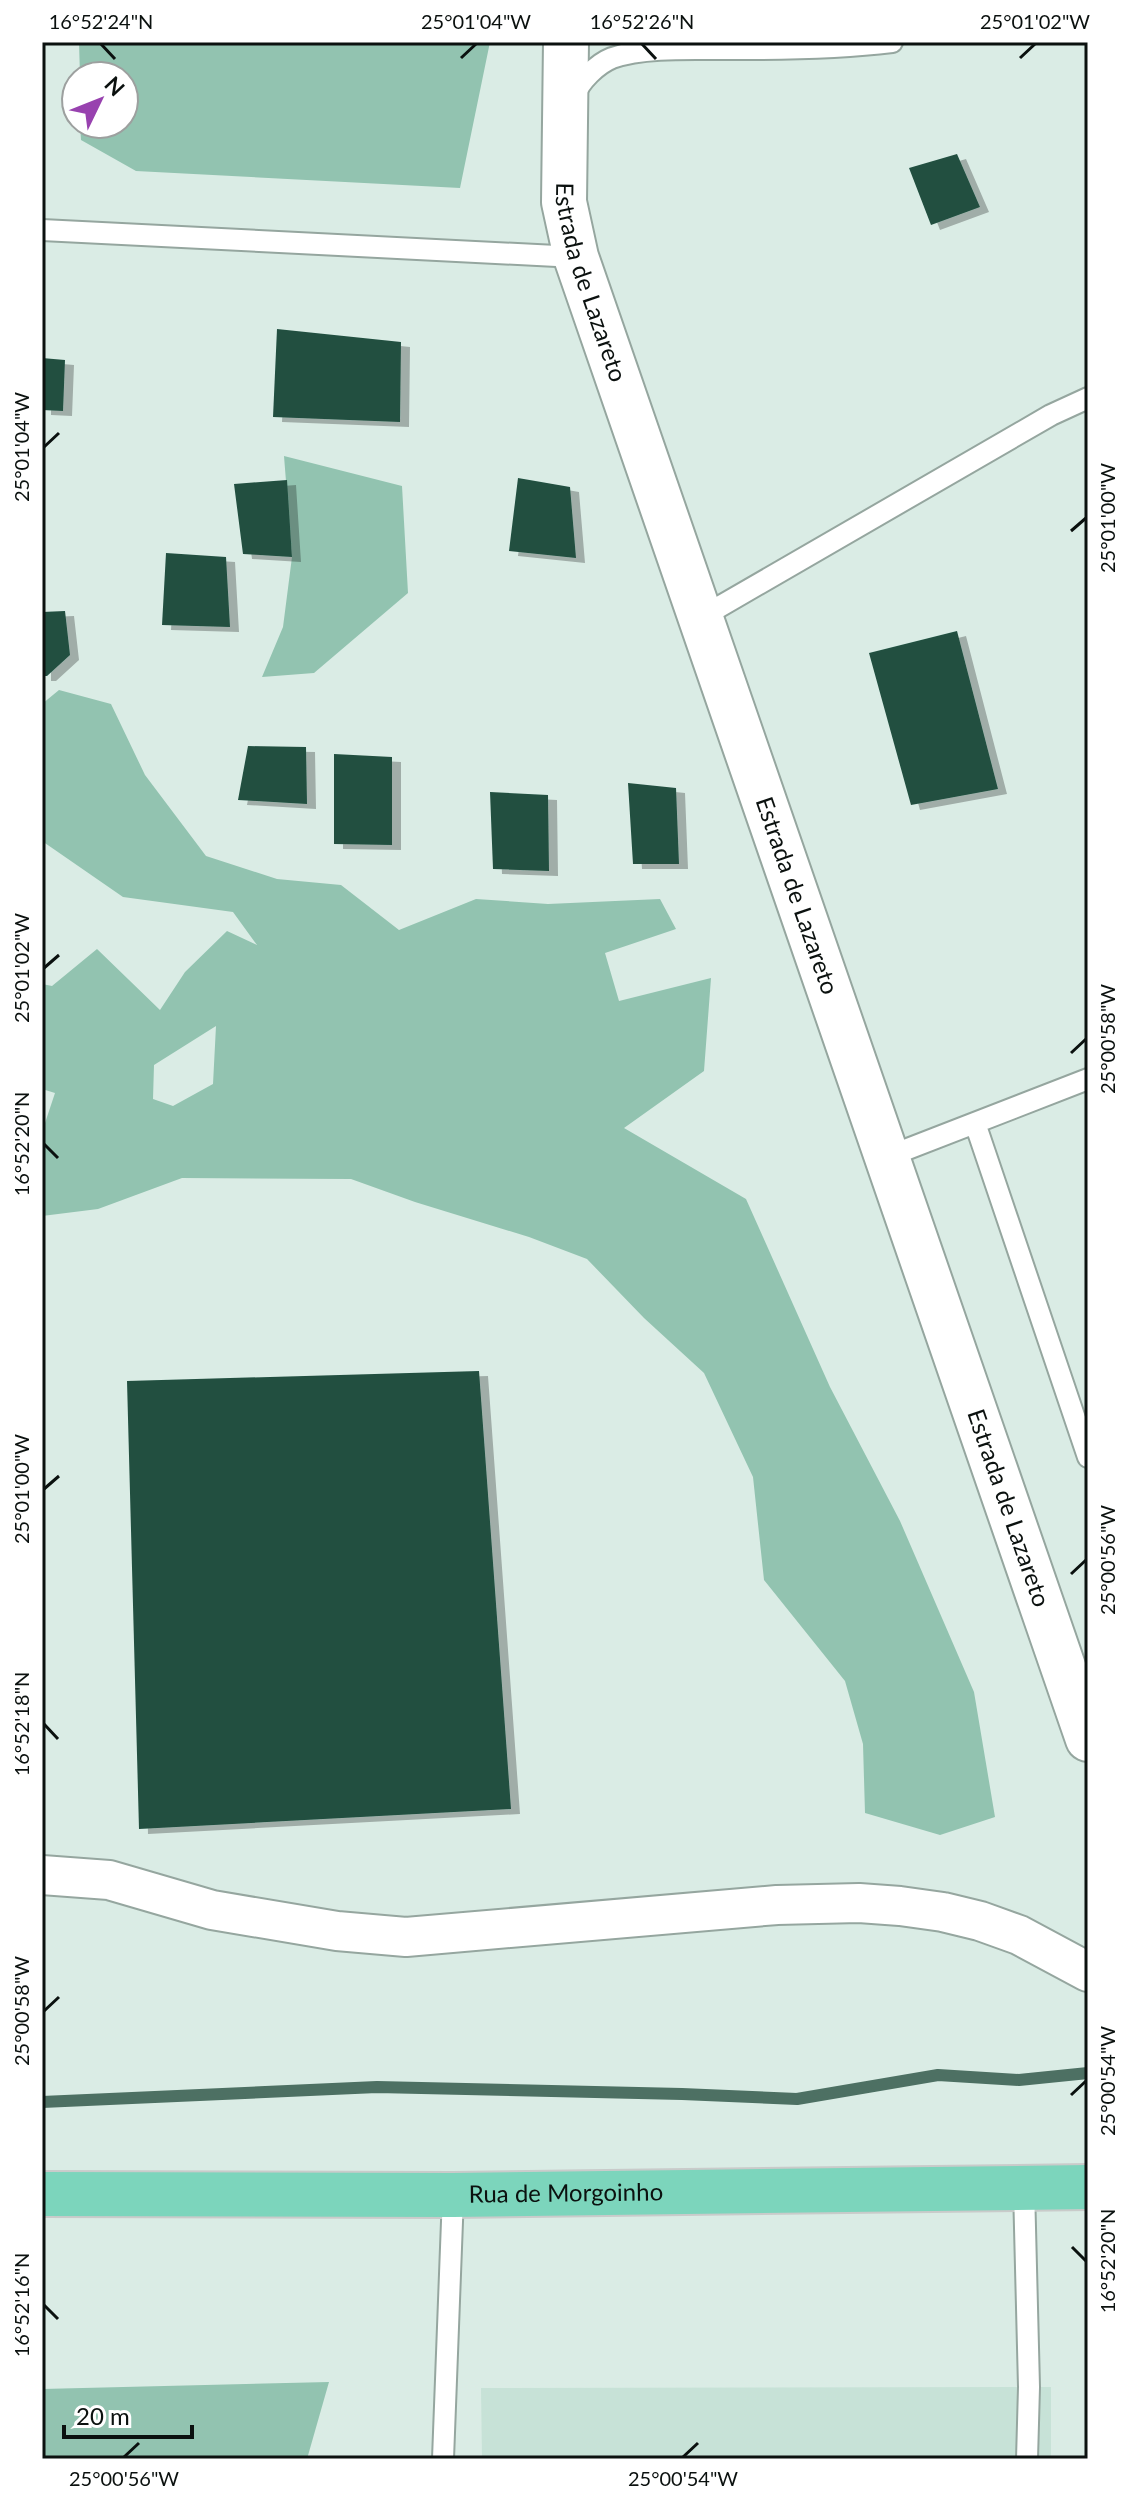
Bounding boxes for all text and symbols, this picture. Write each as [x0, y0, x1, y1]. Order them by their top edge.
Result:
text: 16°52'24"N [49, 9, 153, 33]
text: 25°01'04"W [421, 9, 531, 33]
text: 16°52'26"N [590, 9, 694, 33]
text: 25°01'02"W [980, 9, 1090, 33]
north arrow [60, 60, 140, 140]
text: N [99, 71, 131, 101]
street label: Estrada de Lazareto [551, 182, 634, 385]
text: 25°01'04"W [9, 392, 33, 502]
text: 25°01'00"W [1095, 463, 1119, 573]
street label: Estrada de Lazareto [751, 793, 846, 998]
text: 25°01'02"W [9, 913, 33, 1023]
text: 25°00'58"W [1095, 984, 1119, 1094]
text: 16°52'20"N [9, 1092, 33, 1196]
street label: Estrada de Lazareto [962, 1405, 1057, 1610]
text: 25°01'00"W [9, 1434, 33, 1544]
text: 25°00'56"W [1095, 1505, 1119, 1615]
text: 16°52'18"N [9, 1672, 33, 1776]
text: 25°00'58"W [9, 1956, 33, 2066]
text: 25°00'54"W [1095, 2026, 1119, 2136]
street label: Rua de Morgoinho [469, 2176, 663, 2208]
text: 16°52'20"N [1095, 2209, 1119, 2313]
text: 16°52'16"N [9, 2253, 33, 2357]
scale bar [64, 2389, 192, 2439]
text: 20 m [76, 2401, 130, 2430]
text: 25°00'56"W [69, 2466, 179, 2490]
text: 25°00'54"W [628, 2466, 738, 2490]

